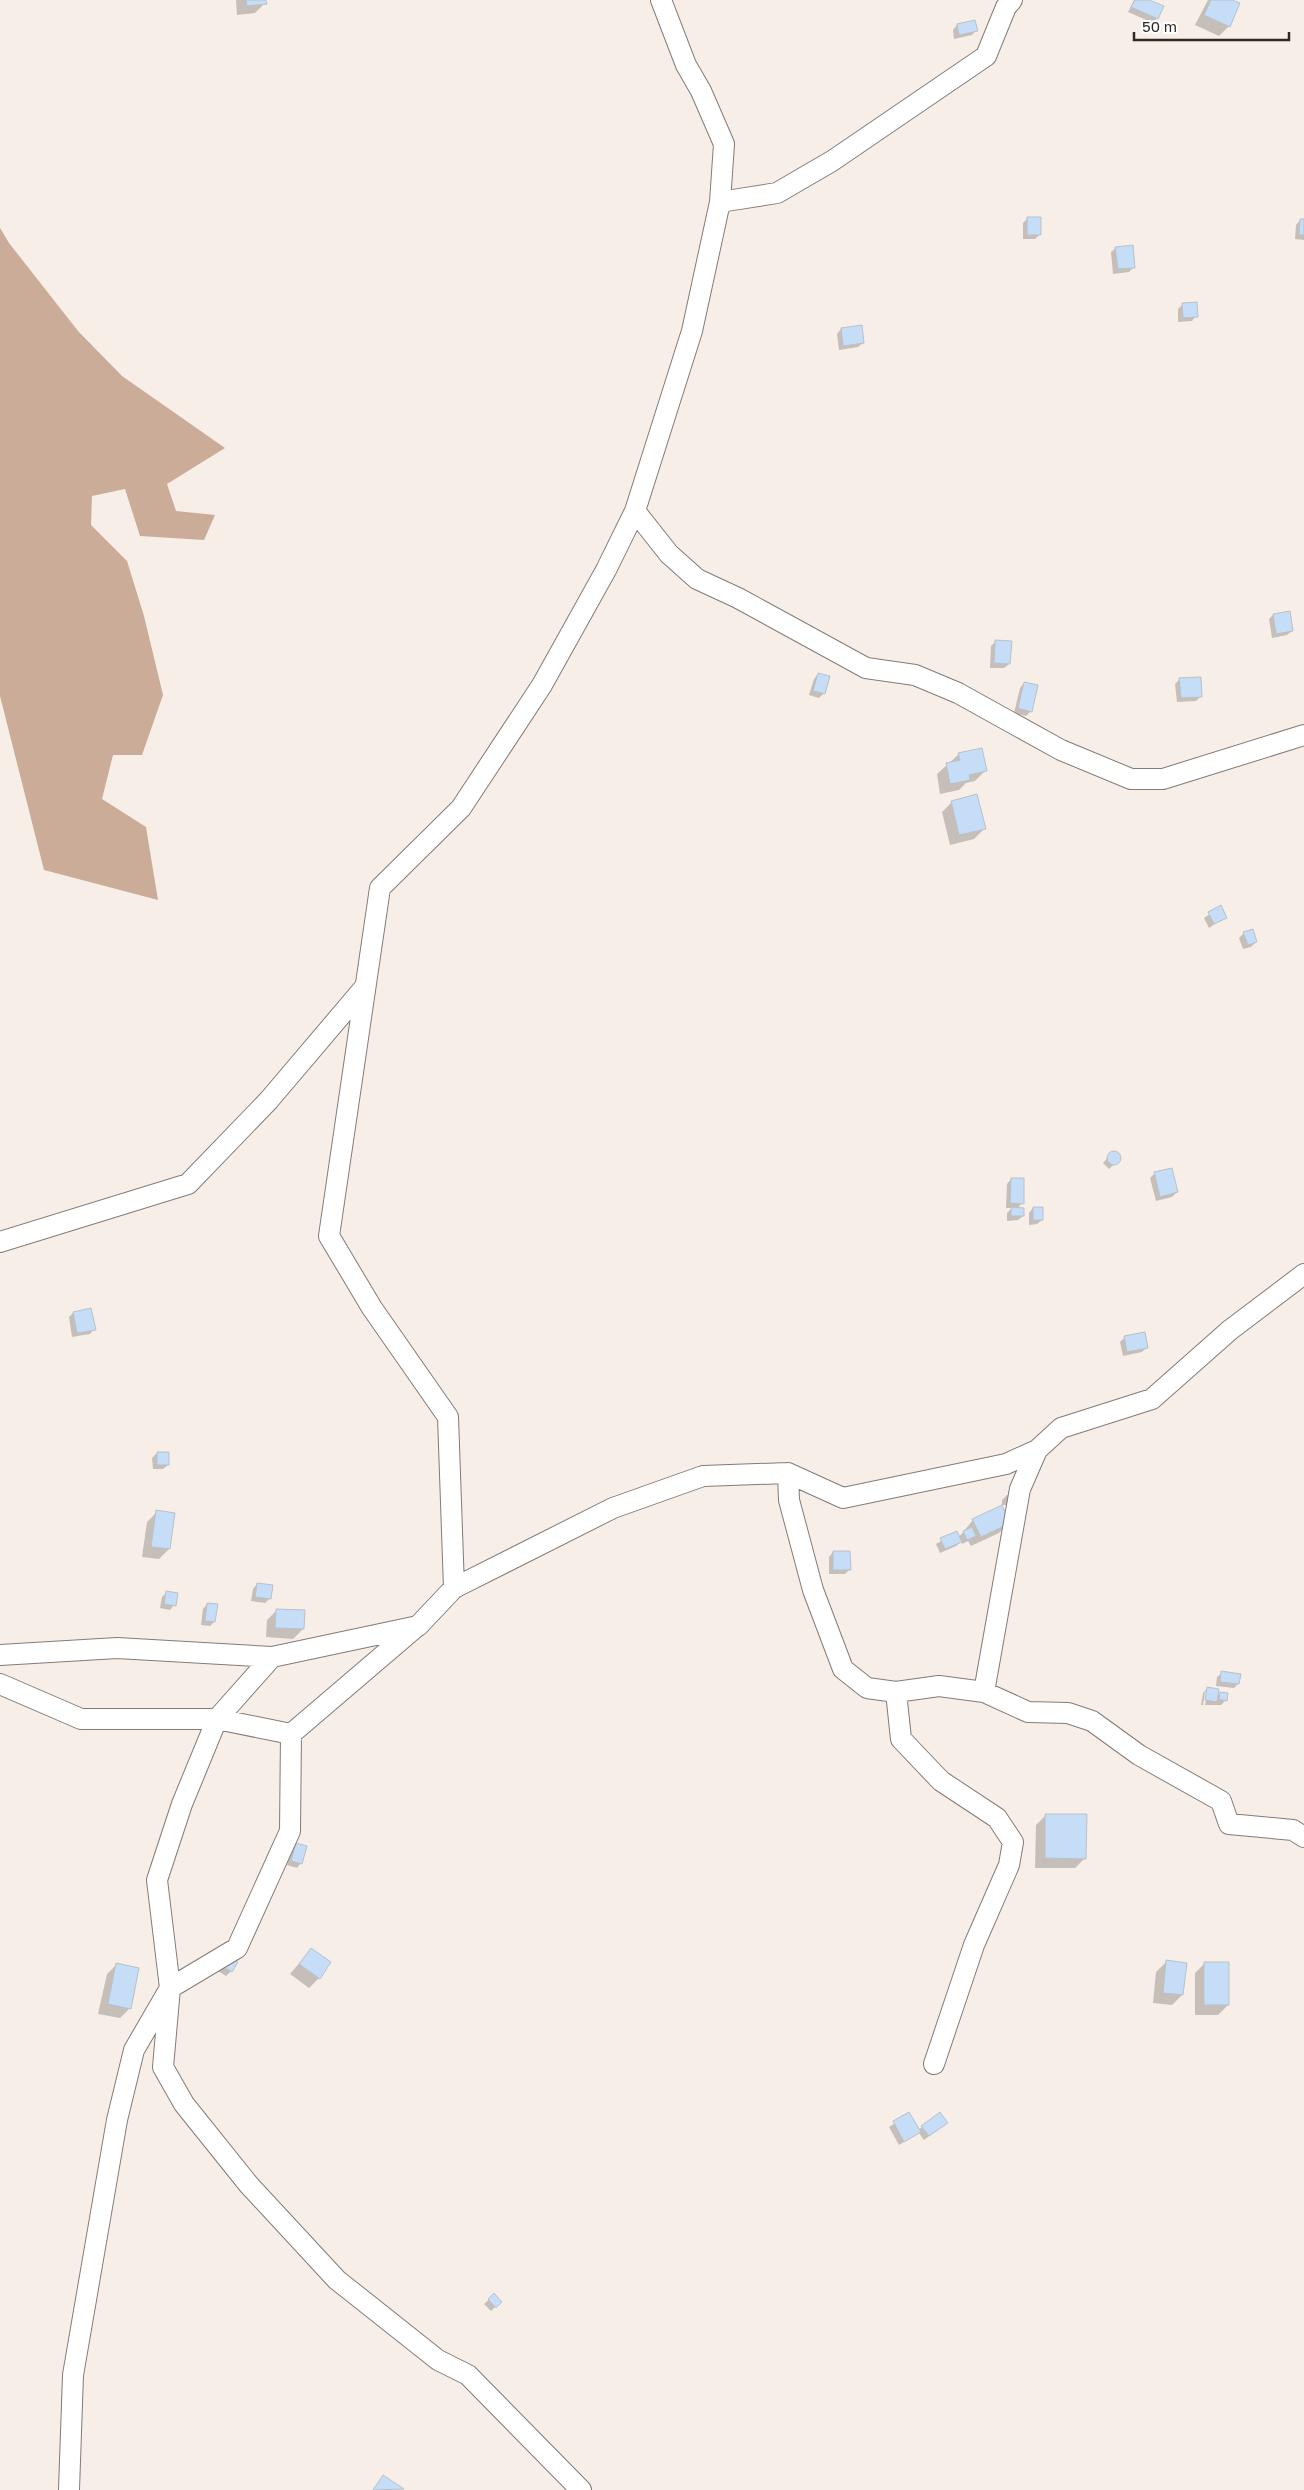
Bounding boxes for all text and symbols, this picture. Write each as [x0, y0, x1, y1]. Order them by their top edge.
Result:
scale bar [1134, 10, 1289, 42]
text: 50 m [1142, 17, 1177, 35]

